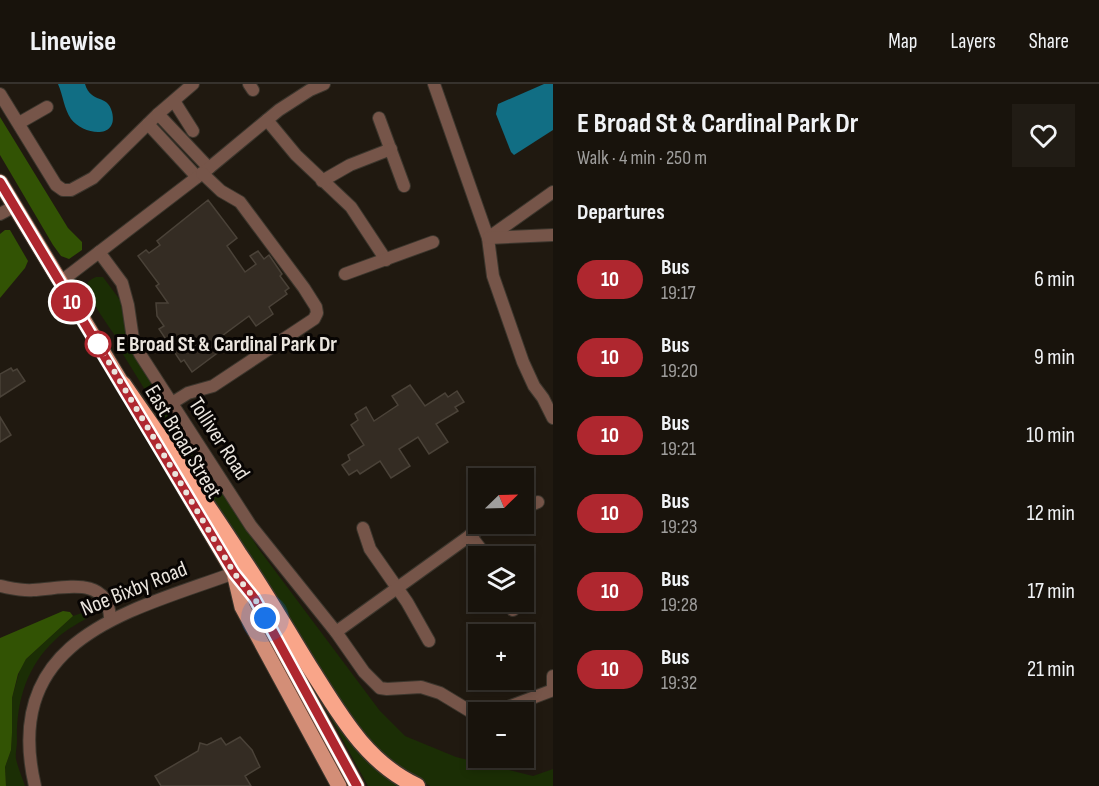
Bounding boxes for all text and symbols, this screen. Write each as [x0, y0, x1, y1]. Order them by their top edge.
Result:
text: Linewise [30, 25, 116, 58]
text: Map [888, 29, 917, 54]
text: Layers [950, 29, 996, 54]
text: Share [1029, 29, 1069, 54]
button: heart [1012, 104, 1075, 167]
text: E Broad St & Cardinal Park Dr [577, 107, 858, 140]
text: Walk · 4 min · 250 m [577, 146, 707, 170]
text: Departures [577, 199, 665, 226]
text: Bus [661, 254, 690, 281]
text: 6 min [1034, 266, 1075, 293]
text: 10 [601, 267, 619, 292]
text: 19:17 [661, 281, 696, 305]
line badge: 10 [45, 282, 99, 322]
text: 10 [63, 290, 81, 315]
marker: E Broad St & Cardinal Park Dr [85, 331, 111, 357]
place label: E Broad St & Cardinal Park Dr [116, 331, 337, 358]
text: Bus [661, 332, 690, 359]
text: 9 min [1034, 344, 1075, 371]
text: 10 [601, 345, 619, 370]
text: 19:20 [661, 359, 698, 383]
street label: East Broad Street [139, 380, 228, 504]
street label: Tolliver Road [182, 393, 256, 485]
text: Bus [661, 410, 690, 437]
text: 10 min [1026, 422, 1075, 449]
text: 10 [601, 423, 619, 448]
text: 19:21 [661, 437, 696, 461]
north arrow [468, 468, 534, 534]
map controls [468, 468, 534, 768]
text: Bus [661, 488, 690, 515]
text: 12 min [1027, 500, 1075, 527]
text: 10 [601, 501, 619, 526]
text: 19:23 [661, 515, 697, 539]
button: layers [468, 546, 534, 612]
street label: Noe Bixby Road [77, 555, 191, 623]
text: Bus [661, 566, 690, 593]
text: 17 min [1027, 578, 1075, 605]
text: 10 [601, 579, 619, 604]
text: 19:28 [661, 593, 698, 617]
your location [250, 603, 280, 633]
button: + [468, 624, 534, 690]
text: Bus [661, 644, 690, 671]
text: 21 min [1027, 656, 1075, 683]
text: 10 [601, 657, 619, 682]
text: 19:32 [661, 671, 697, 695]
button: − [468, 702, 534, 768]

